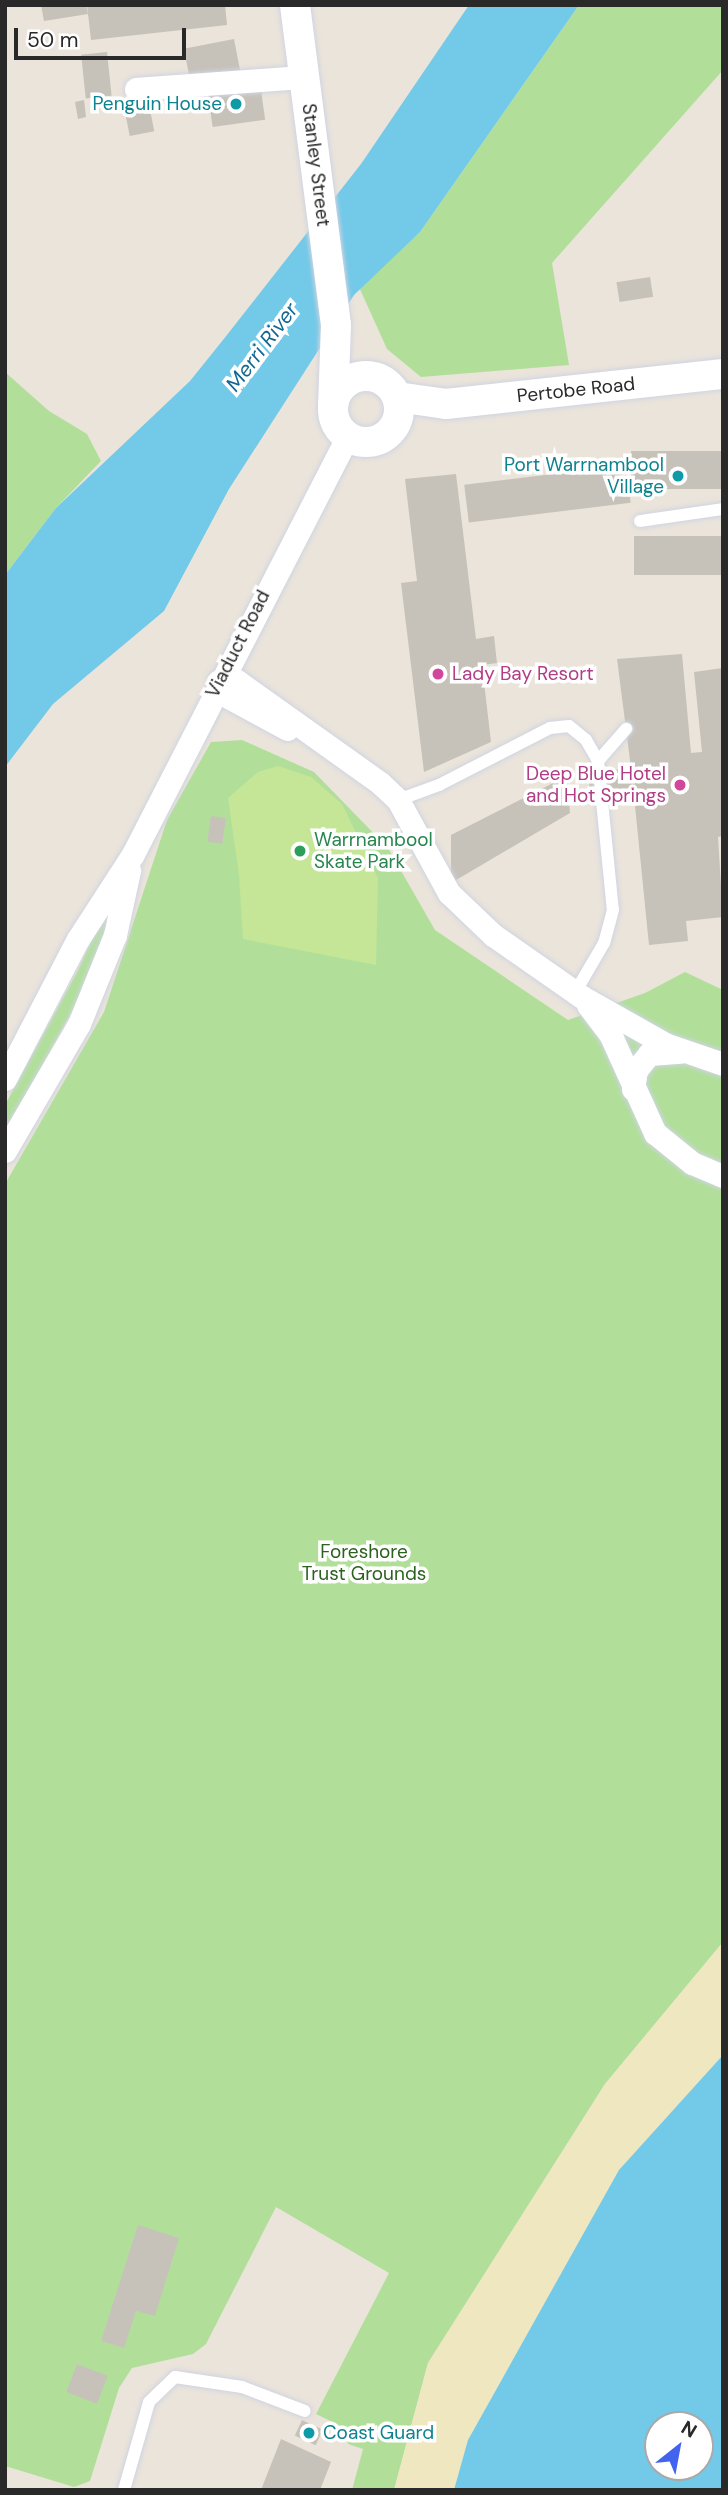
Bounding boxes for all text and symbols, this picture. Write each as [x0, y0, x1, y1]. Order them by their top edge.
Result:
scale bar [18, 14, 189, 58]
text: 50 m [27, 26, 78, 54]
place label: Penguin House [92, 93, 222, 115]
marker: Penguin House [228, 96, 244, 112]
street label: Stanley Street [297, 102, 335, 228]
water label: Merri River [220, 298, 304, 396]
street label: Pertobe Road [516, 372, 636, 408]
place label: Port Warrnambool Village [504, 454, 664, 498]
marker: Port Warrnambool Village [670, 468, 686, 484]
street label: Viaduct Road [201, 586, 275, 702]
place label: Lady Bay Resort [452, 663, 594, 685]
marker: Lady Bay Resort [430, 666, 446, 682]
place label: Deep Blue Hotel and Hot Springs [526, 763, 666, 807]
marker: Deep Blue Hotel and Hot Springs [672, 777, 688, 793]
place label: Warrnambool Skate Park [314, 829, 433, 873]
marker: Warrnambool Skate Park [292, 843, 308, 859]
park label: Foreshore Trust Grounds [302, 1541, 426, 1585]
north arrow [644, 2411, 714, 2481]
text: N [677, 2415, 701, 2444]
place label: Coast Guard [323, 2422, 434, 2444]
marker: Coast Guard [301, 2425, 317, 2441]

